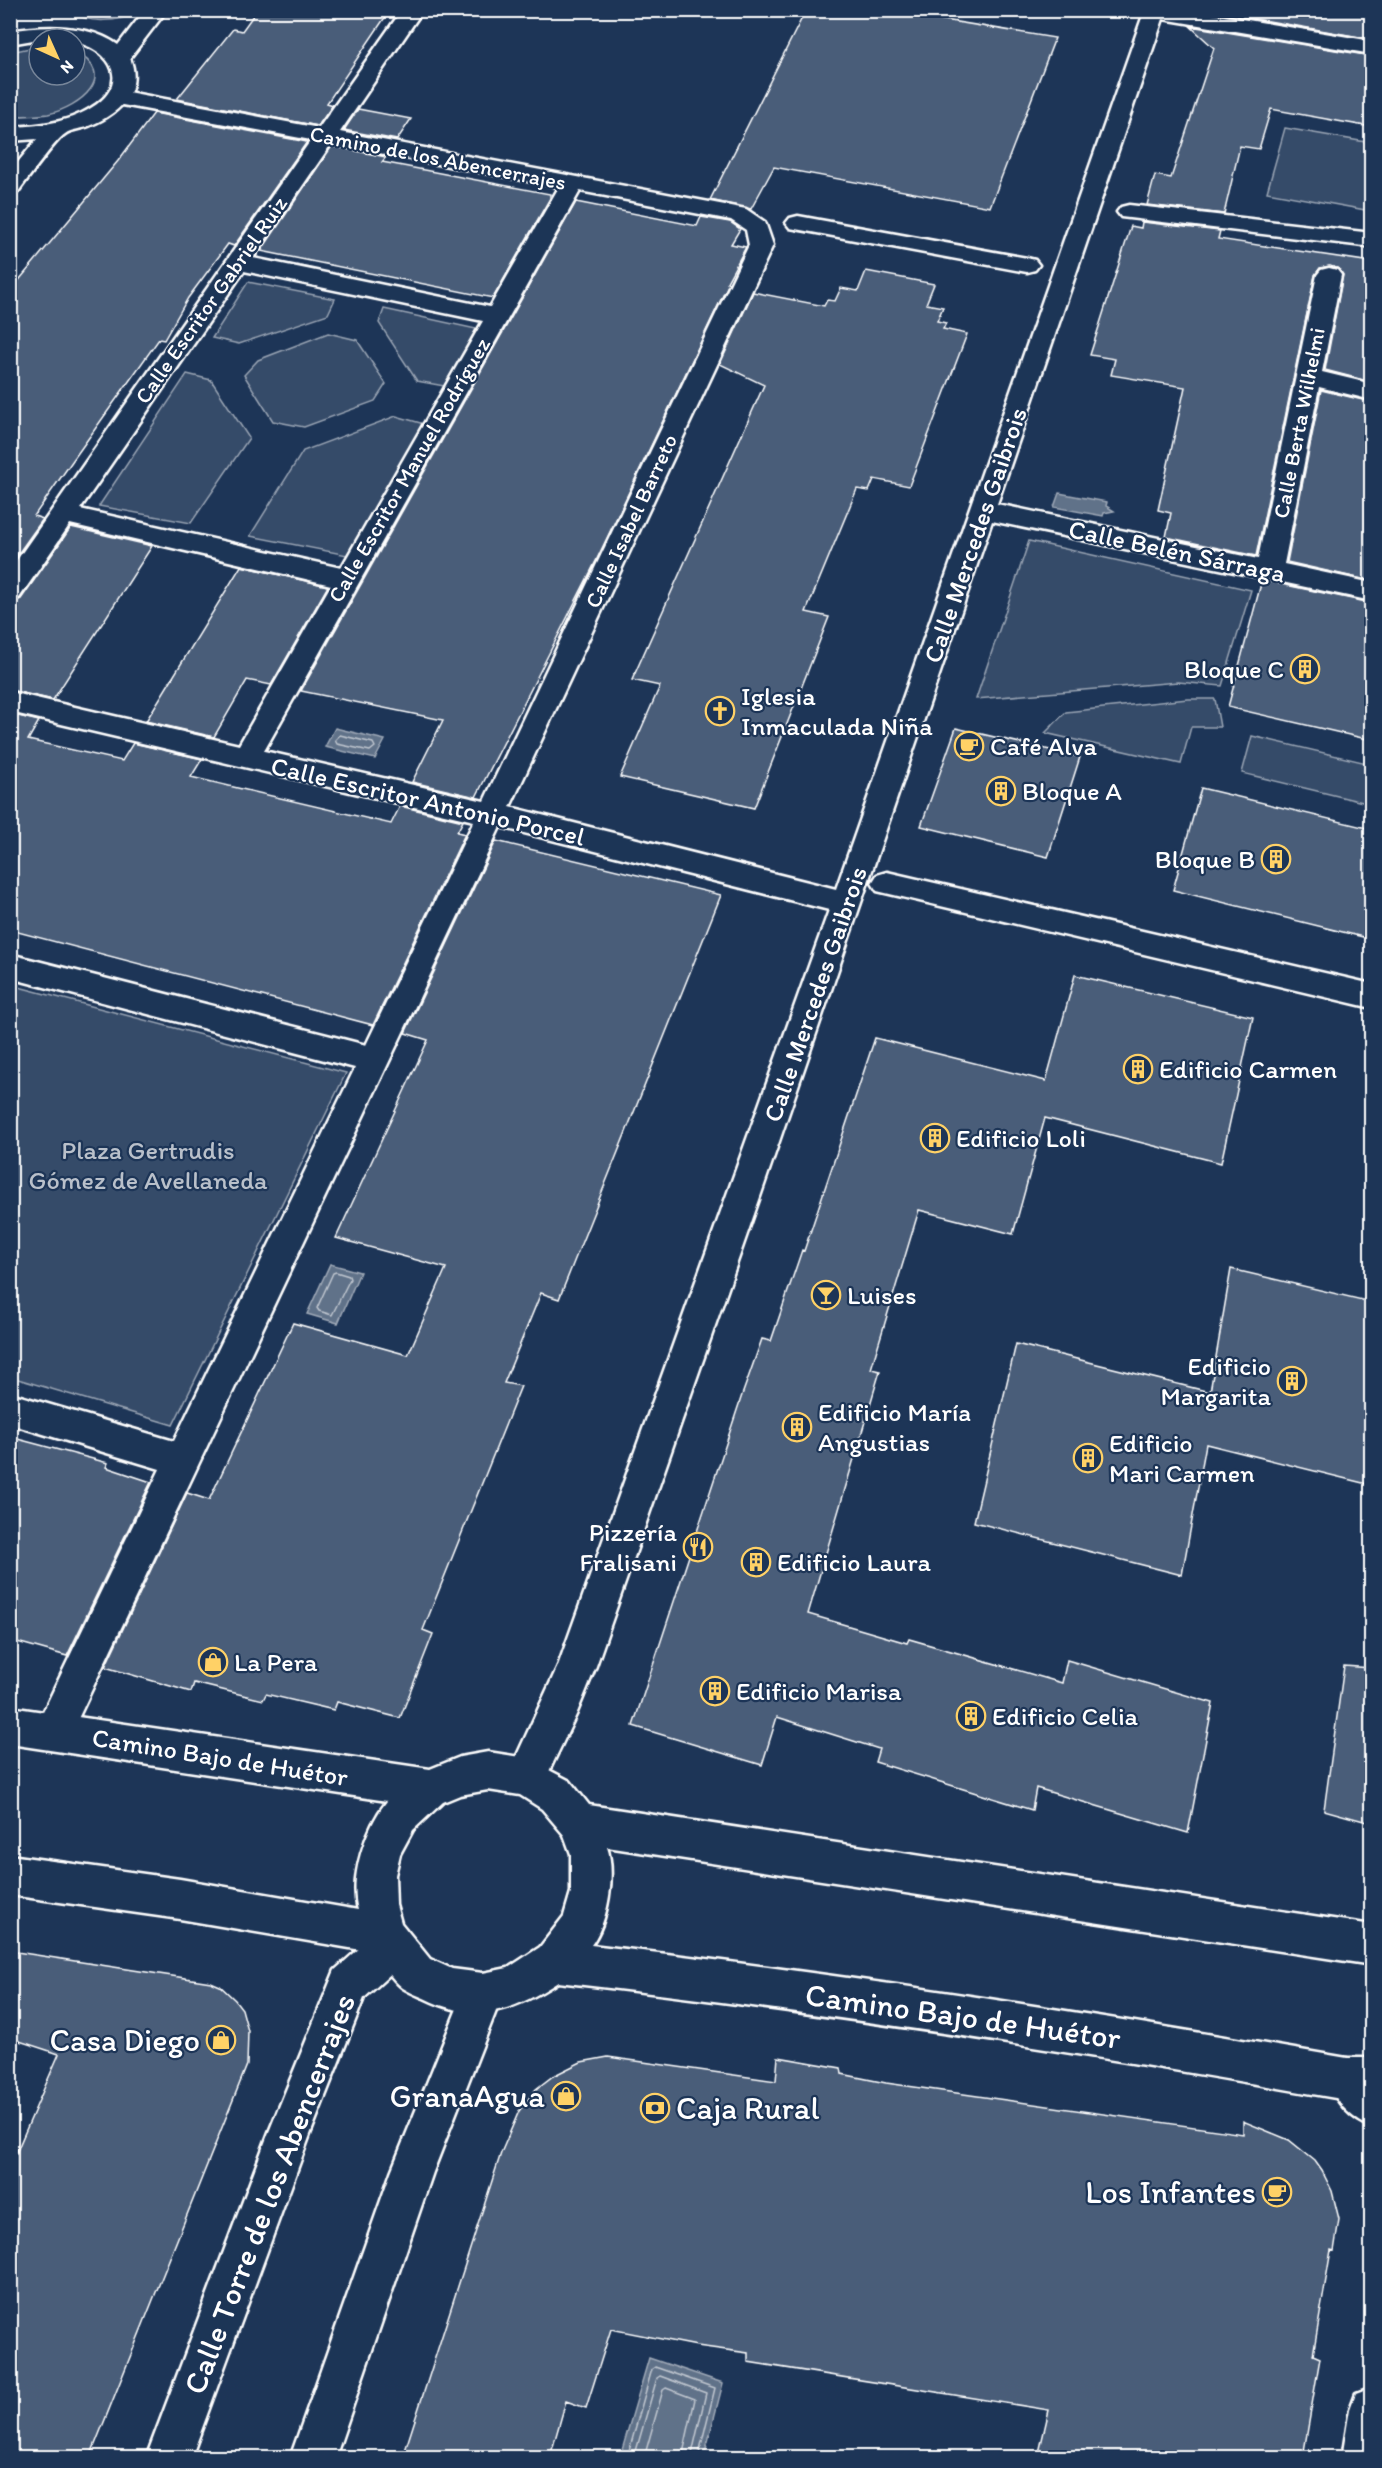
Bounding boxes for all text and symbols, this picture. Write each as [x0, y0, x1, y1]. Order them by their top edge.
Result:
north arrow [27, 27, 87, 87]
text: N [57, 57, 78, 78]
street label: Camino de los Abencerrajes [308, 120, 568, 196]
street label: Calle Escritor Gabriel Ruiz [129, 191, 293, 409]
street label: Calle Berta Wilhelmi [1267, 325, 1331, 521]
street label: Calle Escritor Manuel Rodríguez [322, 333, 496, 607]
street label: Calle Mercedes Gaibrois [916, 403, 1034, 667]
street label: Calle Isabel Barreto [579, 430, 683, 612]
street label: Calle Belén Sárraga [1066, 512, 1288, 590]
place label: Bloque C [1184, 653, 1284, 685]
building icon: Bloque C [1289, 653, 1321, 685]
place label: Iglesia Inmaculada Niña [741, 680, 933, 742]
church icon: Iglesia Inmaculada Niña [704, 695, 736, 727]
cafe icon: Café Alva [953, 730, 985, 762]
place label: Café Alva [990, 730, 1098, 762]
street label: Calle Escritor Antonio Porcel [268, 749, 588, 853]
building icon: Bloque A [985, 775, 1017, 807]
place label: Bloque A [1022, 775, 1122, 807]
place label: Bloque B [1155, 843, 1255, 875]
building icon: Bloque B [1260, 843, 1292, 875]
street label: Calle Mercedes Gaibrois [756, 862, 874, 1126]
building icon: Edificio Carmen [1122, 1053, 1154, 1085]
place label: Edificio Carmen [1159, 1053, 1337, 1085]
building icon: Edificio Loli [919, 1122, 951, 1154]
place label: Edificio Loli [956, 1122, 1086, 1154]
park label: Plaza Gertrudis Gómez de Avellaneda [28, 1134, 268, 1196]
bar icon: Luises [810, 1279, 842, 1311]
place label: Luises [847, 1279, 917, 1311]
place label: Edificio Margarita [1160, 1350, 1271, 1412]
building icon: Edificio Margarita [1276, 1365, 1308, 1397]
place label: Edificio María Angustias [818, 1396, 971, 1458]
building icon: Edificio María Angustias [781, 1411, 813, 1443]
place label: Edificio Mari Carmen [1109, 1427, 1255, 1489]
building icon: Edificio Mari Carmen [1072, 1442, 1104, 1474]
place label: Pizzería Fralisani [579, 1516, 678, 1578]
restaurant icon: Pizzería Fralisani [682, 1531, 714, 1563]
building icon: Edificio Laura [740, 1546, 772, 1578]
place label: Edificio Laura [777, 1546, 932, 1578]
shop icon: La Pera [197, 1646, 229, 1678]
place label: La Pera [234, 1646, 318, 1678]
building icon: Edificio Marisa [699, 1675, 731, 1707]
place label: Edificio Marisa [736, 1675, 902, 1707]
building icon: Edificio Celia [955, 1700, 987, 1732]
place label: Edificio Celia [992, 1700, 1139, 1732]
street label: Camino Bajo de Huétor [90, 1721, 351, 1793]
street label: Camino Bajo de Huétor [803, 1975, 1123, 2057]
street label: Calle Torre de los Abencerrajes [175, 1989, 363, 2399]
place label: Casa Diego [49, 2021, 200, 2059]
shop icon: Casa Diego [205, 2024, 237, 2056]
place label: GranaAgua [389, 2077, 545, 2115]
shop icon: GranaAgua [550, 2080, 582, 2112]
place label: Caja Rural [676, 2089, 820, 2127]
bank icon: Caja Rural [639, 2092, 671, 2124]
place label: Los Infantes [1085, 2173, 1256, 2211]
cafe icon: Los Infantes [1261, 2176, 1293, 2208]

